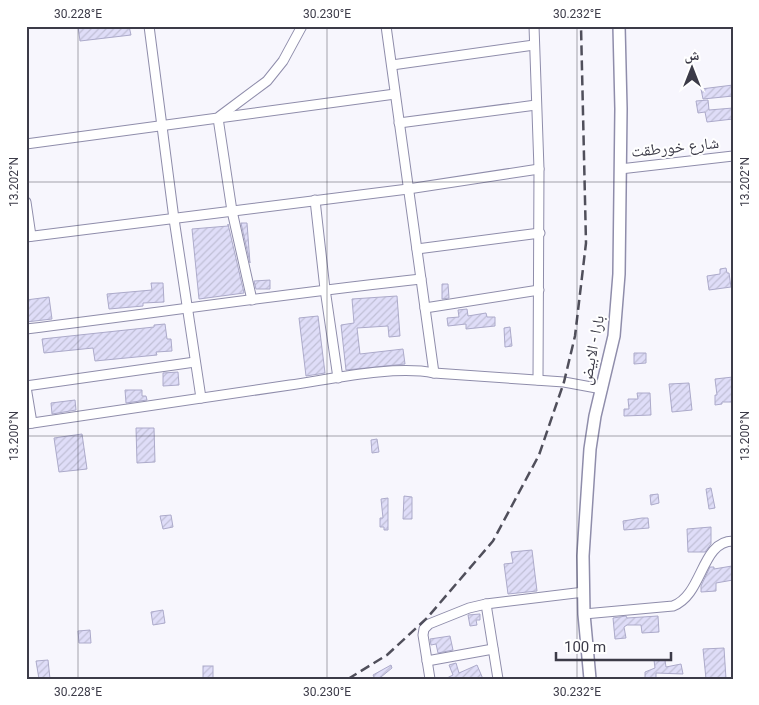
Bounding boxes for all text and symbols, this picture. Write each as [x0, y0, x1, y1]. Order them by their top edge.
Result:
text: 30.228°E [54, 7, 102, 21]
text: 30.230°E [303, 7, 351, 21]
text: 30.232°E [553, 7, 601, 21]
north arrow [666, 42, 716, 92]
text: ش [685, 47, 700, 64]
street label: شارع خورطقت [630, 133, 720, 162]
text: 13.202°N [7, 157, 21, 207]
text: 13.202°N [738, 157, 752, 207]
street label: بارا - الابيض [576, 314, 609, 387]
text: 13.200°N [7, 411, 21, 461]
text: 13.200°N [738, 411, 752, 461]
scale bar [556, 630, 672, 662]
text: 100 m [564, 638, 606, 656]
text: 30.228°E [54, 685, 102, 699]
text: 30.230°E [303, 685, 351, 699]
text: 30.232°E [553, 685, 601, 699]

